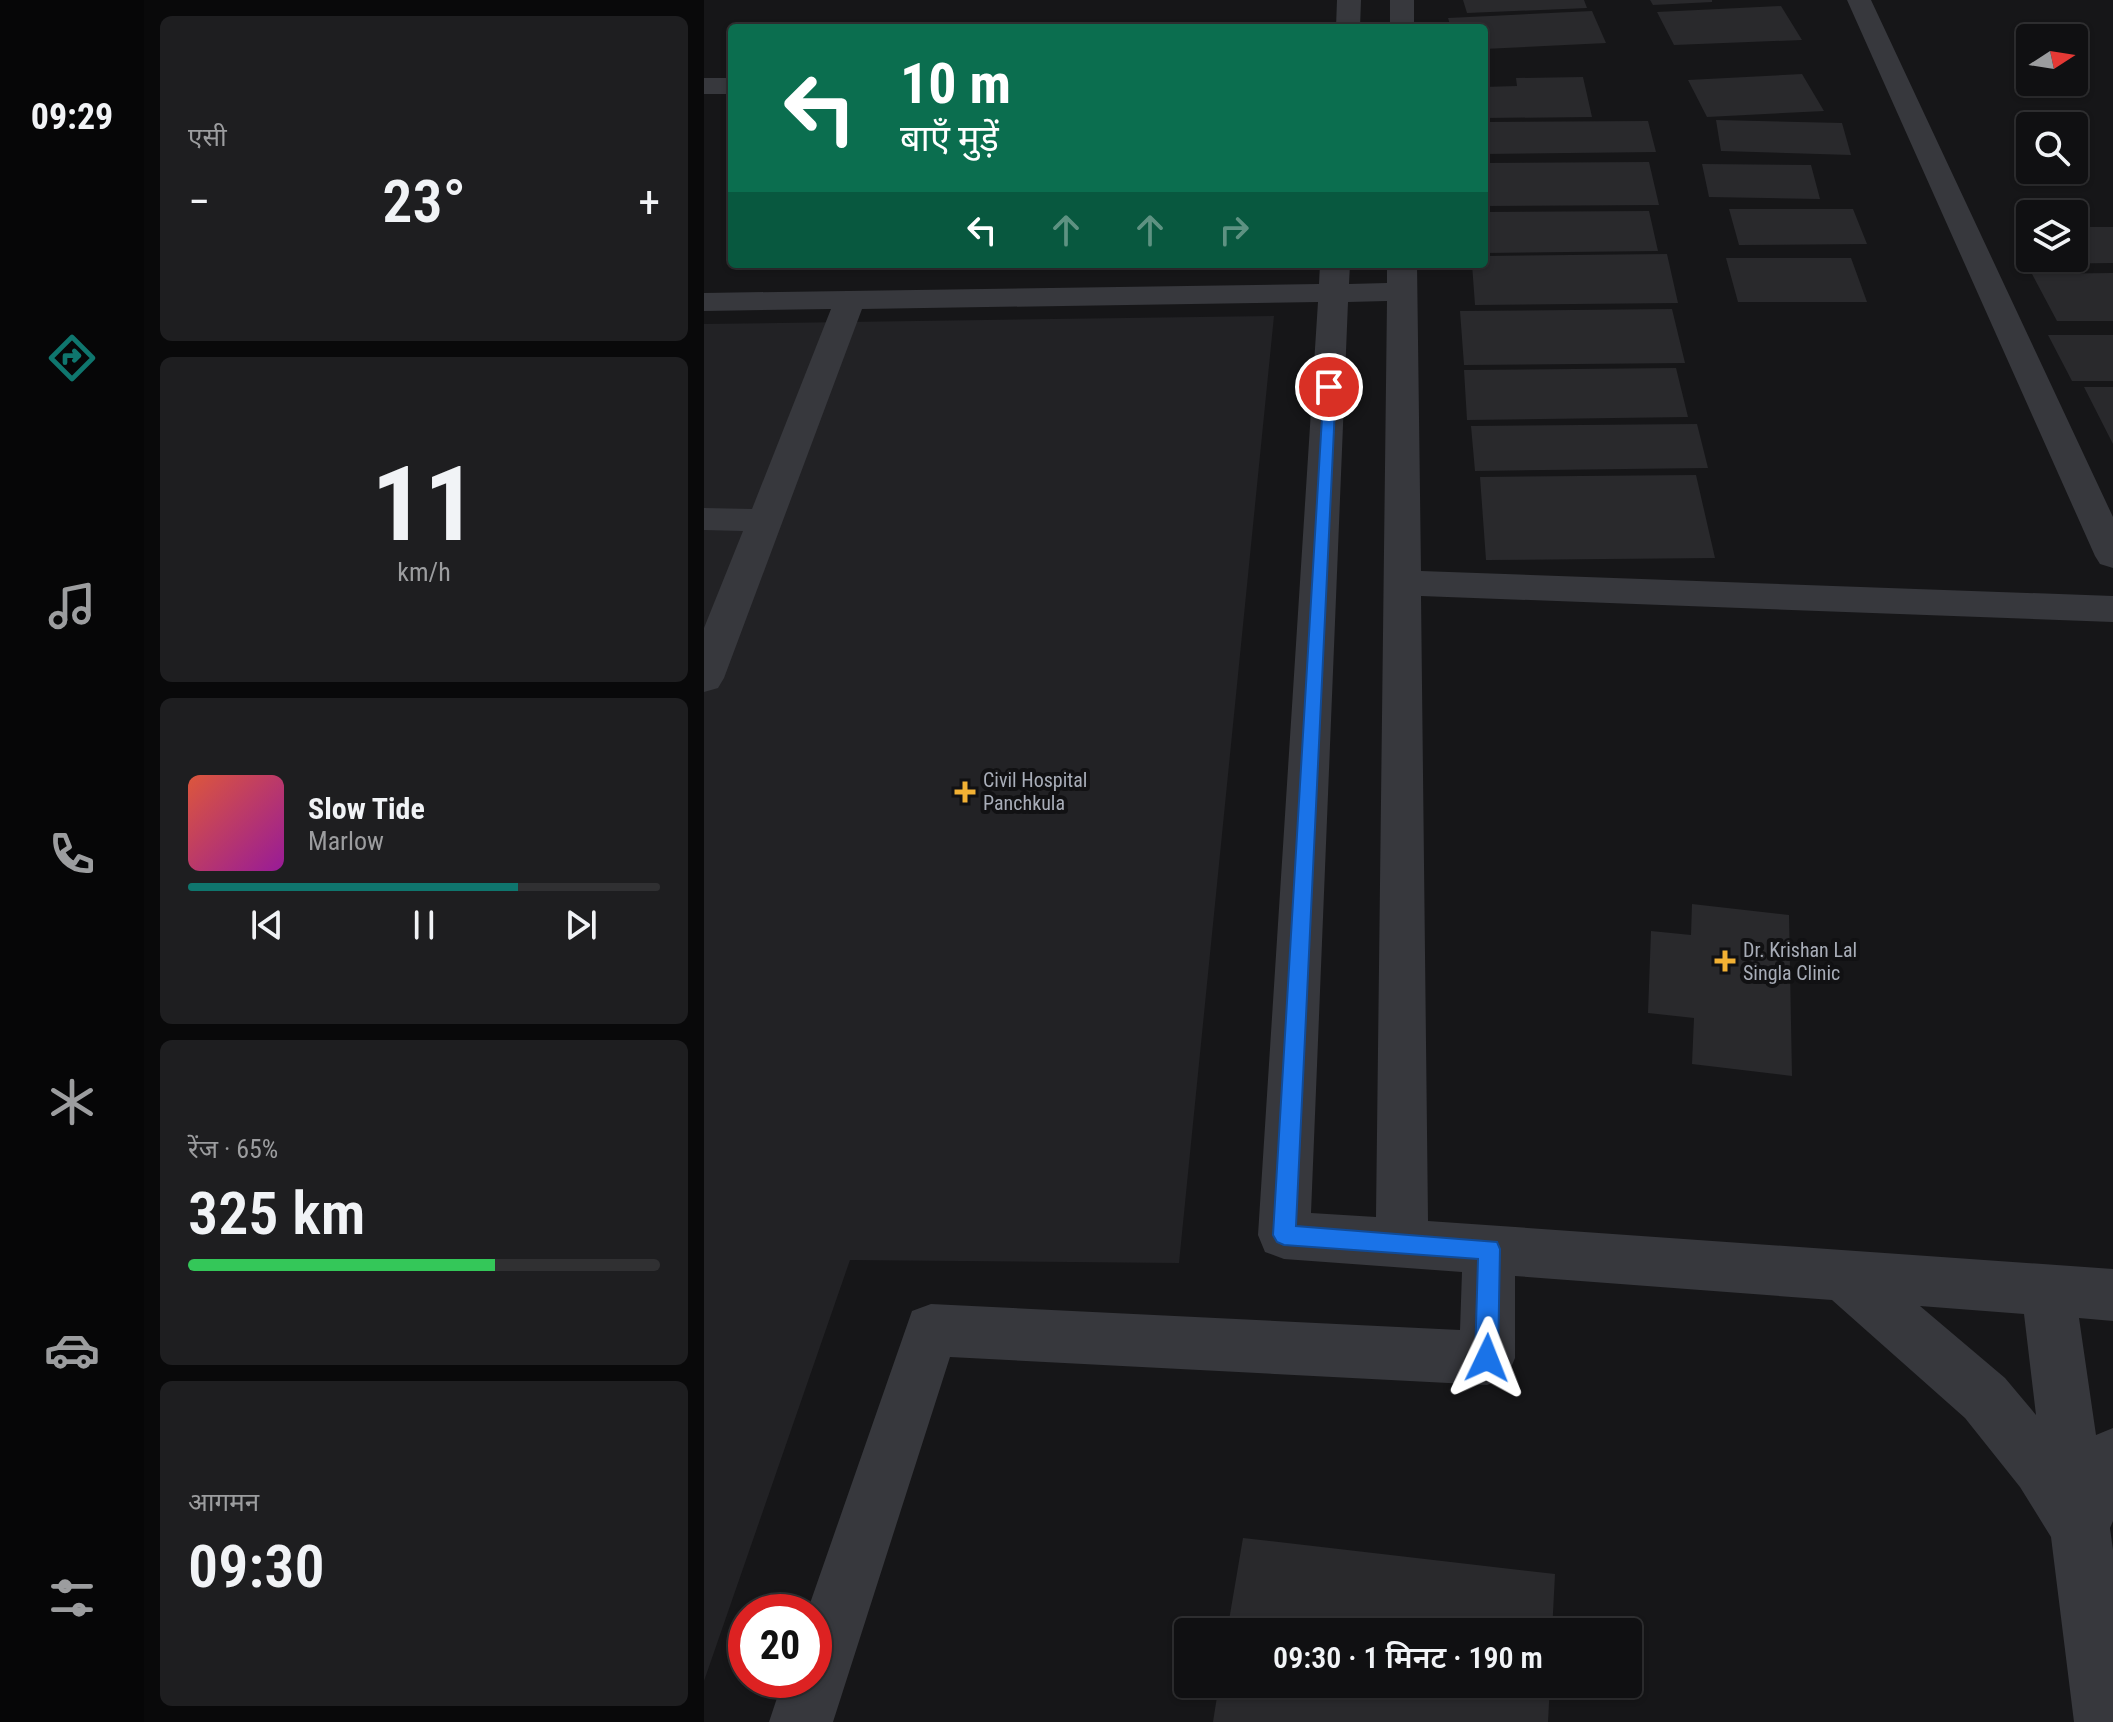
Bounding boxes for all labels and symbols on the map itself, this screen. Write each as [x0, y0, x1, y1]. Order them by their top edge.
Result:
north arrow [2016, 24, 2088, 96]
pin [1295, 353, 1363, 421]
place label: Civil Hospital Panchkula [983, 768, 1087, 815]
marker: Civil Hospital Panchkula [954, 781, 976, 803]
place label: Dr. Krishan Lal Singla Clinic [1743, 938, 1857, 985]
marker: Dr. Krishan Lal Singla Clinic [1714, 950, 1736, 972]
position arrow [1445, 1316, 1529, 1400]
speed limit sign: 20 [728, 1594, 832, 1698]

